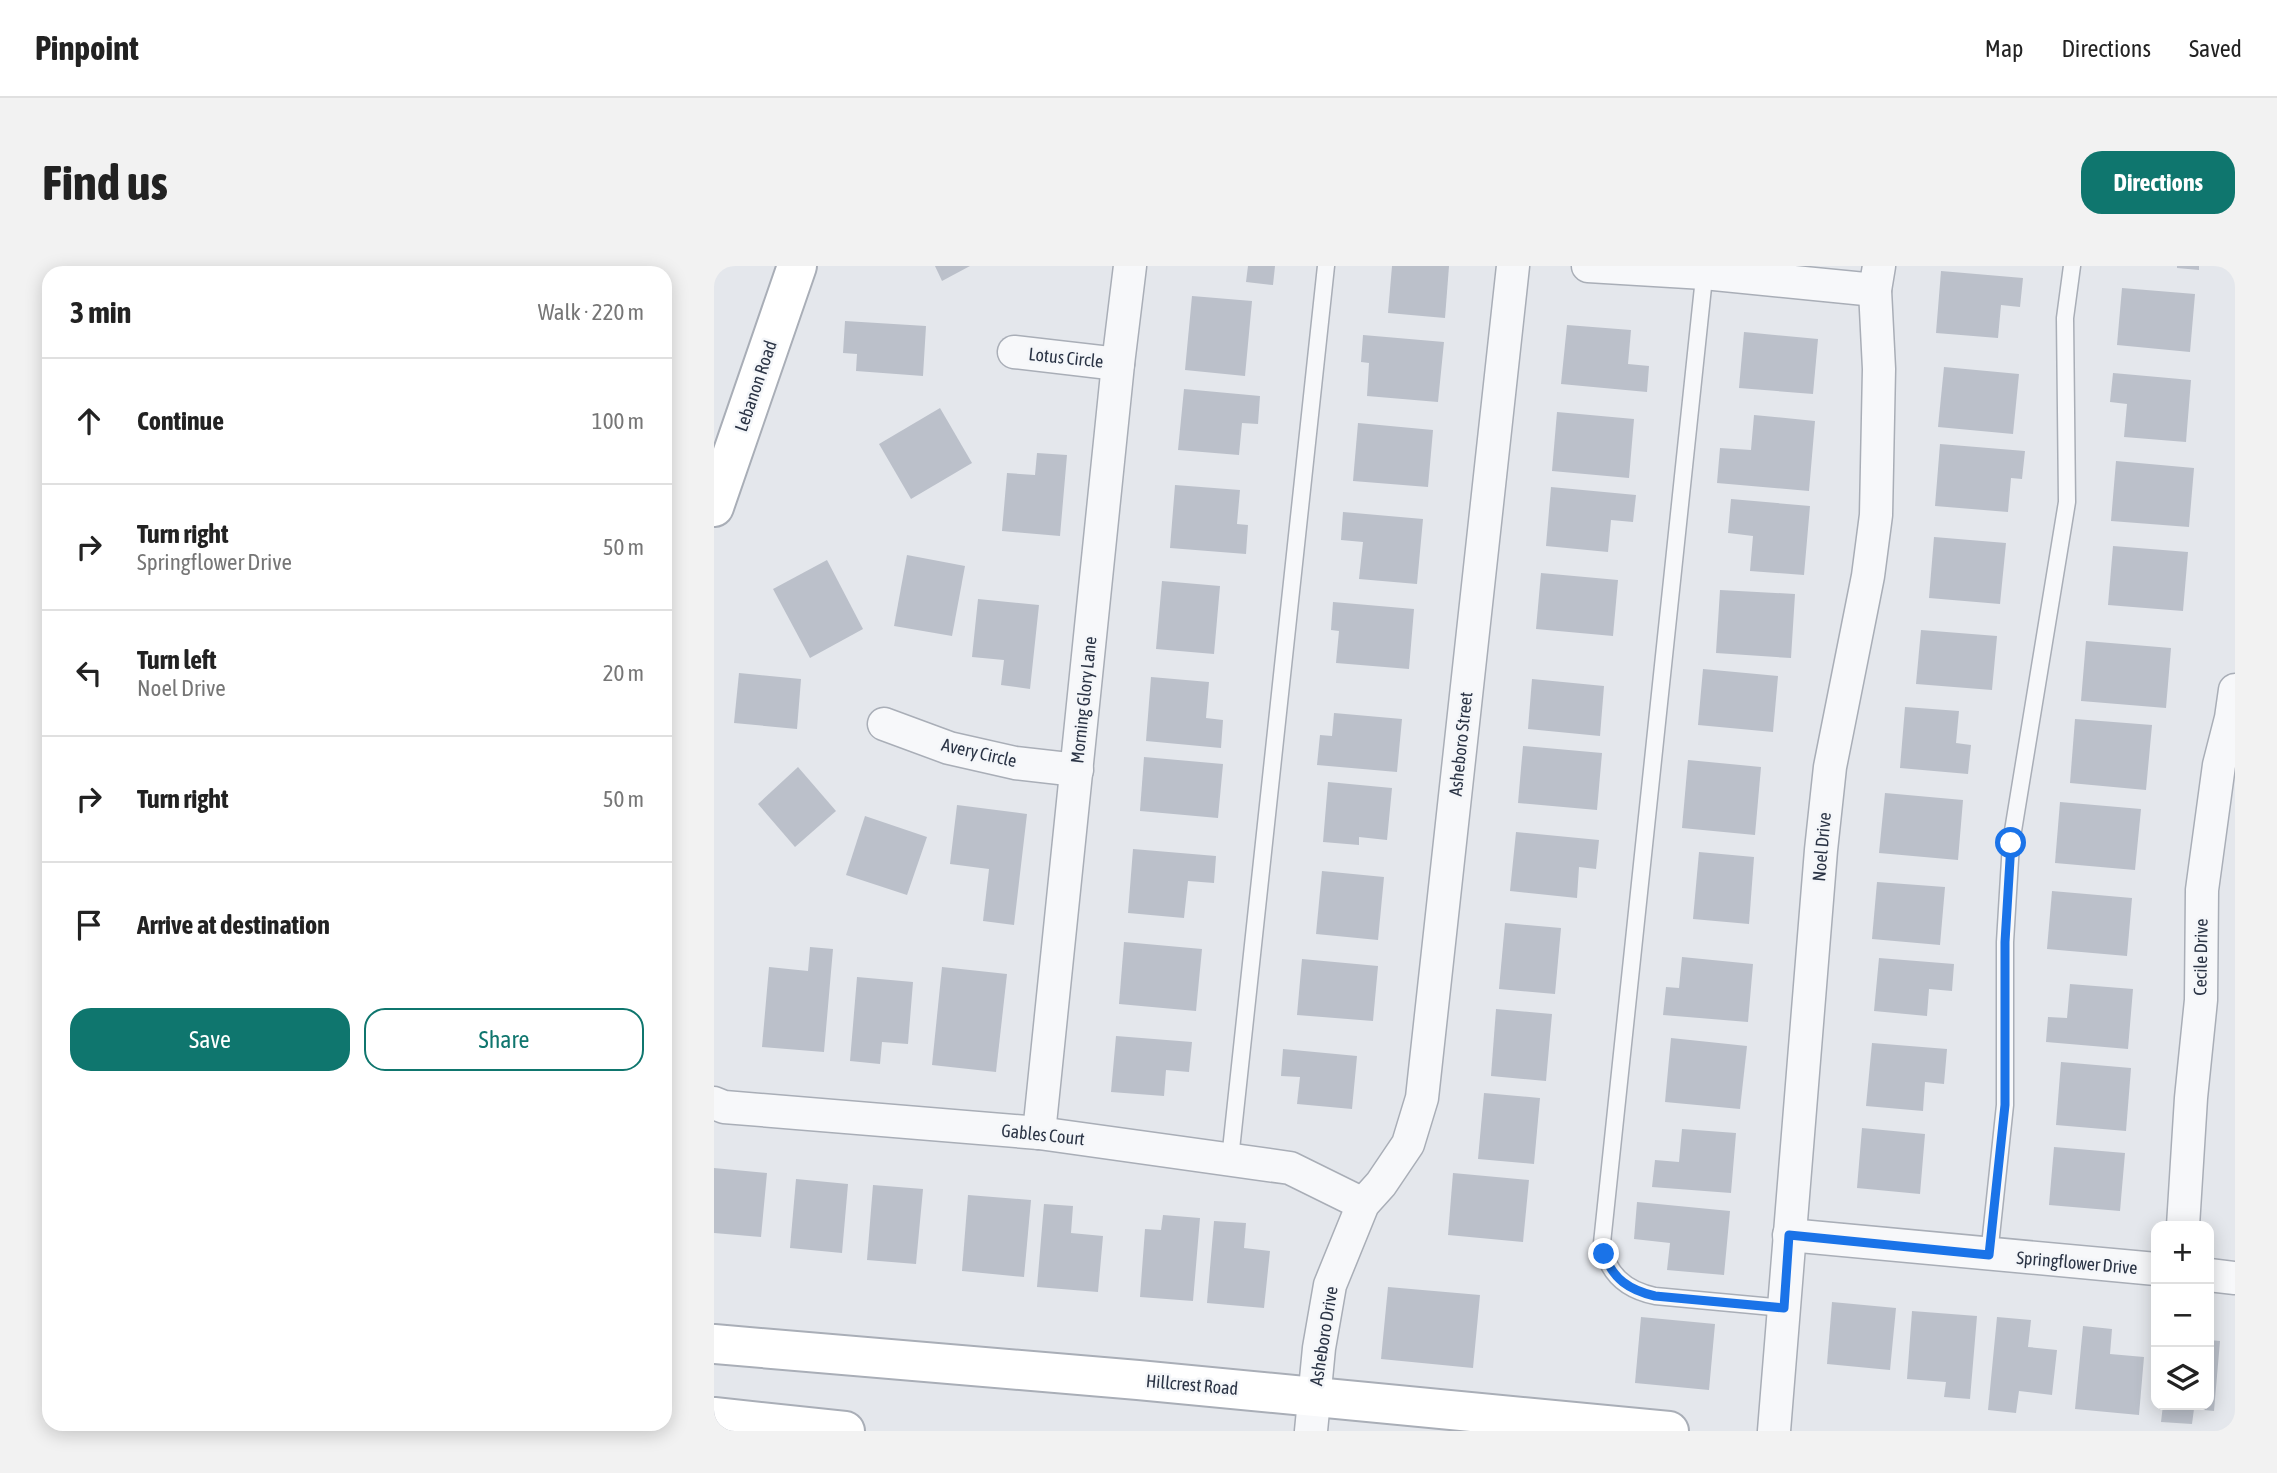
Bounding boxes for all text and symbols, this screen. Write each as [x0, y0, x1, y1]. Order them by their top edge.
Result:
text: Pinpoint [35, 29, 139, 67]
text: Map [1985, 35, 2023, 62]
text: Directions [2061, 35, 2151, 62]
text: Saved [2189, 35, 2242, 62]
button: Directions [2081, 151, 2235, 214]
text: Find us [42, 154, 168, 210]
text: 3 min [70, 295, 131, 329]
text: Walk · 220 m [538, 299, 644, 325]
street label: Lebanon Road [730, 338, 781, 434]
street label: Lotus Circle [1028, 343, 1104, 372]
icon: ahead [70, 402, 108, 440]
text: Continue [137, 406, 224, 436]
text: 100 m [592, 408, 644, 434]
text: Turn right [137, 519, 228, 549]
icon: right [70, 528, 108, 566]
text: 50 m [603, 534, 644, 560]
text: Springflower Drive [137, 549, 292, 575]
street label: Morning Glory Lane [1066, 635, 1101, 765]
text: Turn left [137, 645, 217, 675]
icon: left [70, 654, 108, 692]
text: 20 m [603, 660, 644, 686]
text: Noel Drive [137, 675, 226, 701]
street label: Asheboro Street [1445, 691, 1476, 797]
street label: Avery Circle [940, 734, 1019, 771]
icon: right [70, 780, 108, 818]
text: Turn right [137, 784, 228, 814]
text: 50 m [603, 786, 644, 812]
street label: Noel Drive [1808, 811, 1835, 882]
route start [1995, 827, 2026, 858]
icon: arrive [70, 906, 108, 944]
text: Arrive at destination [137, 910, 330, 940]
street label: Cecile Drive [2189, 918, 2212, 996]
button: Save [70, 1008, 350, 1071]
button: Share [364, 1008, 644, 1071]
street label: Gables Court [1000, 1120, 1086, 1149]
map controls [2151, 1221, 2214, 1410]
button: + [2151, 1221, 2214, 1284]
route end [1588, 1238, 1619, 1269]
street label: Springflower Drive [2016, 1247, 2138, 1278]
button: − [2151, 1284, 2214, 1347]
street label: Asheboro Drive [1305, 1285, 1342, 1387]
button: layers [2151, 1347, 2214, 1410]
street label: Hillcrest Road [1145, 1370, 1239, 1399]

